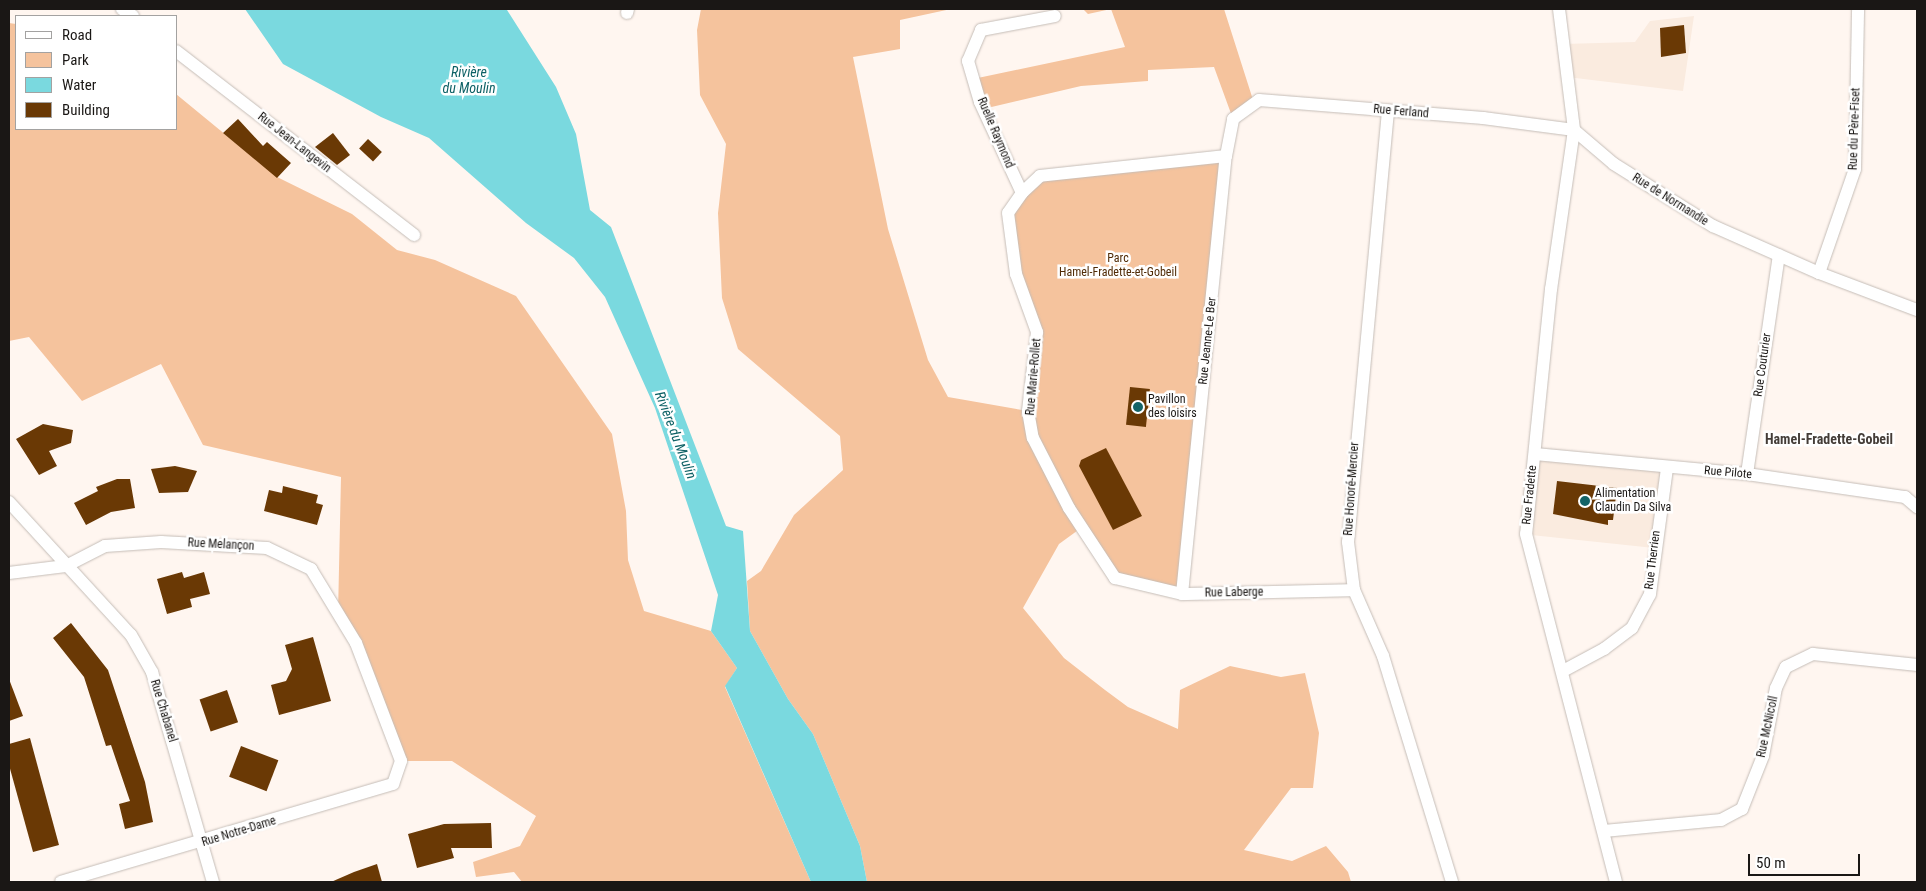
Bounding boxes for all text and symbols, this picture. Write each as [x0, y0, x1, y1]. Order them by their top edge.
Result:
legend [15, 15, 178, 130]
text: Road [62, 26, 92, 44]
text: Park [62, 51, 89, 69]
water label: Rivière du Moulin [443, 64, 495, 96]
text: Water [62, 76, 96, 94]
street label: Rue du Père-Fiset [1846, 87, 1864, 171]
street label: Ruelle Raymond [974, 95, 1016, 171]
text: Building [62, 101, 110, 119]
street label: Rue Ferland [1373, 102, 1429, 122]
street label: Rue Jean-Langevin [255, 110, 333, 176]
street label: Rue de Normandie [1629, 171, 1711, 229]
park label: Parc Hamel-Fradette-et-Gobeil [1059, 252, 1177, 280]
street label: Rue Jeanne-Le Ber [1196, 297, 1220, 385]
street label: Rue Couturier [1751, 332, 1775, 398]
street label: Rue Marie-Rollet [1023, 338, 1045, 416]
water label: Rivière du Moulin [652, 389, 700, 481]
place label: Pavillon des loisirs [1148, 393, 1197, 421]
marker: Pavillon des loisirs [1132, 401, 1144, 413]
district label: Hamel-Fradette-Gobeil [1765, 431, 1893, 447]
street label: Rue Honoré-Mercier [1342, 442, 1362, 536]
street label: Rue Pilote [1704, 464, 1752, 482]
street label: Rue Fradette [1520, 465, 1540, 525]
place label: Alimentation Claudin Da Silva [1595, 487, 1671, 515]
marker: Alimentation Claudin Da Silva [1579, 495, 1591, 507]
street label: Rue Therrien [1642, 529, 1664, 591]
street label: Rue Melançon [187, 536, 255, 554]
street label: Rue Laberge [1205, 585, 1263, 601]
street label: Rue Chabanel [147, 678, 179, 744]
street label: Rue McNicoll [1754, 695, 1782, 759]
street label: Rue Notre-Dame [200, 814, 278, 850]
scale bar [1751, 844, 1864, 876]
text: 50 m [1756, 854, 1786, 872]

